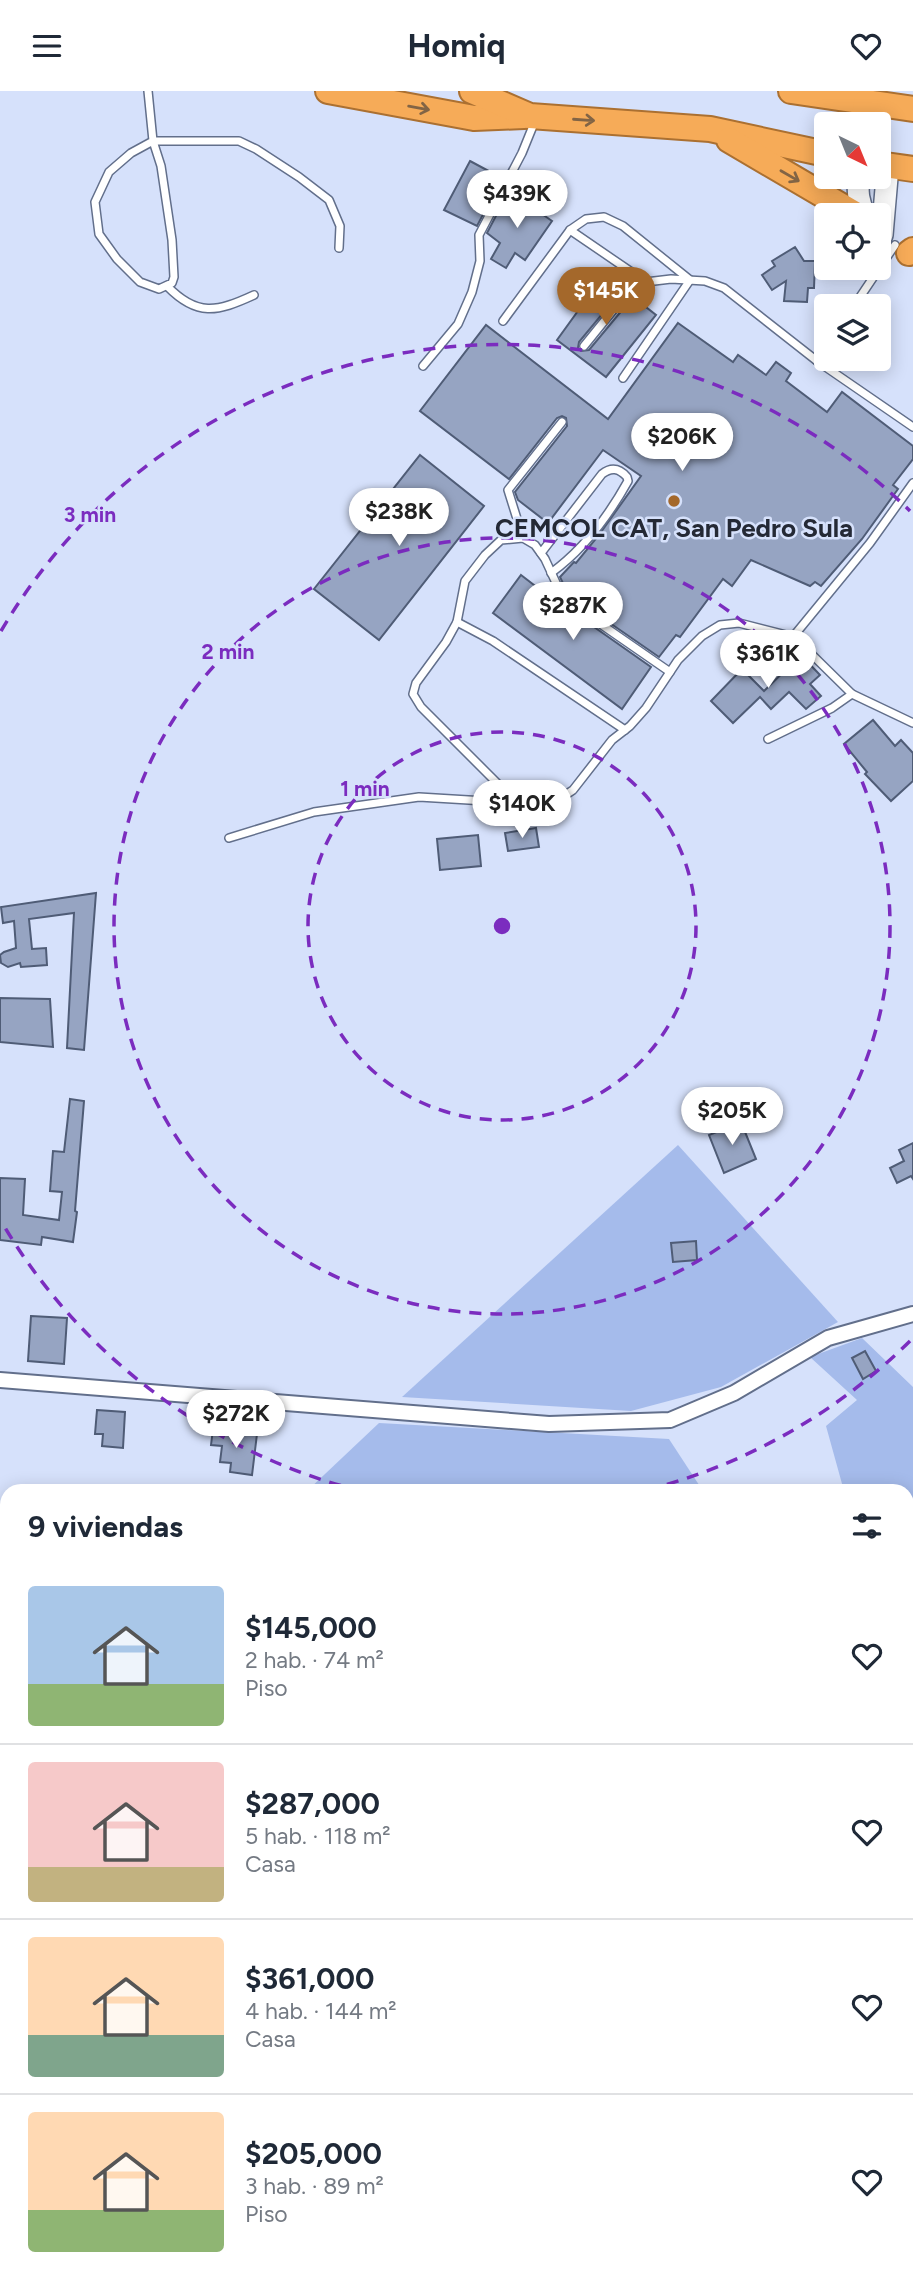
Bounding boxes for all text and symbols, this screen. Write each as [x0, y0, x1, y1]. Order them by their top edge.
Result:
icon: menu [28, 27, 66, 65]
text: Homiq [408, 27, 505, 65]
icon: heart [847, 27, 885, 65]
one-way arrow [407, 102, 430, 115]
north arrow [814, 112, 891, 189]
map controls [814, 112, 891, 371]
one-way arrow [572, 114, 594, 127]
one-way arrow [780, 169, 800, 183]
pin: $439K [468, 171, 566, 230]
text: $439K [483, 179, 551, 207]
button: locate [814, 203, 891, 280]
pin: $145K [557, 267, 655, 327]
text: $145K [573, 276, 639, 304]
button: layers [814, 294, 891, 371]
pin: $206K [633, 413, 731, 473]
text: $206K [647, 422, 717, 450]
pin: $238K [350, 489, 448, 548]
marker: CEMCOL CAT, San Pedro Sula [666, 493, 682, 509]
text: $238K [365, 497, 433, 525]
text: 3 min [64, 502, 116, 527]
place label: CEMCOL CAT, San Pedro Sula [495, 512, 853, 544]
pin: $287K [524, 582, 622, 642]
text: $287K [539, 591, 607, 619]
pin: $361K [719, 631, 817, 690]
text: 2 min [202, 639, 254, 664]
text: $361K [736, 639, 800, 667]
text: 1 min [340, 776, 390, 801]
pin: $140K [473, 781, 571, 840]
text: $140K [488, 789, 556, 817]
centre of rings [490, 914, 514, 938]
pin: $205K [683, 1087, 781, 1147]
text: $205K [697, 1096, 767, 1124]
pin: $272K [187, 1391, 285, 1450]
text: $272K [202, 1399, 270, 1427]
icon: filters [848, 1507, 886, 1545]
text: 9 viviendas [28, 1508, 183, 1545]
text: $145,000 [245, 1609, 377, 1646]
icon: home [84, 1614, 168, 1698]
icon: heart [848, 1637, 886, 1675]
text: 2 hab. · 74 m² [245, 1646, 384, 1674]
text: Piso [245, 1674, 288, 1702]
text: $287,000 [245, 1785, 380, 1822]
icon: home [84, 1790, 168, 1874]
icon: heart [848, 1813, 886, 1851]
text: 5 hab. · 118 m² [245, 1822, 391, 1850]
text: Casa [245, 1850, 296, 1878]
text: $361,000 [245, 1960, 374, 1997]
icon: home [84, 1965, 168, 2049]
icon: heart [848, 1988, 886, 2026]
text: 4 hab. · 144 m² [245, 1997, 397, 2025]
text: Casa [245, 2025, 296, 2053]
text: $205,000 [245, 2135, 382, 2172]
icon: home [84, 2140, 168, 2224]
icon: heart [848, 2163, 886, 2201]
text: 3 hab. · 89 m² [245, 2172, 384, 2200]
text: Piso [245, 2200, 288, 2228]

